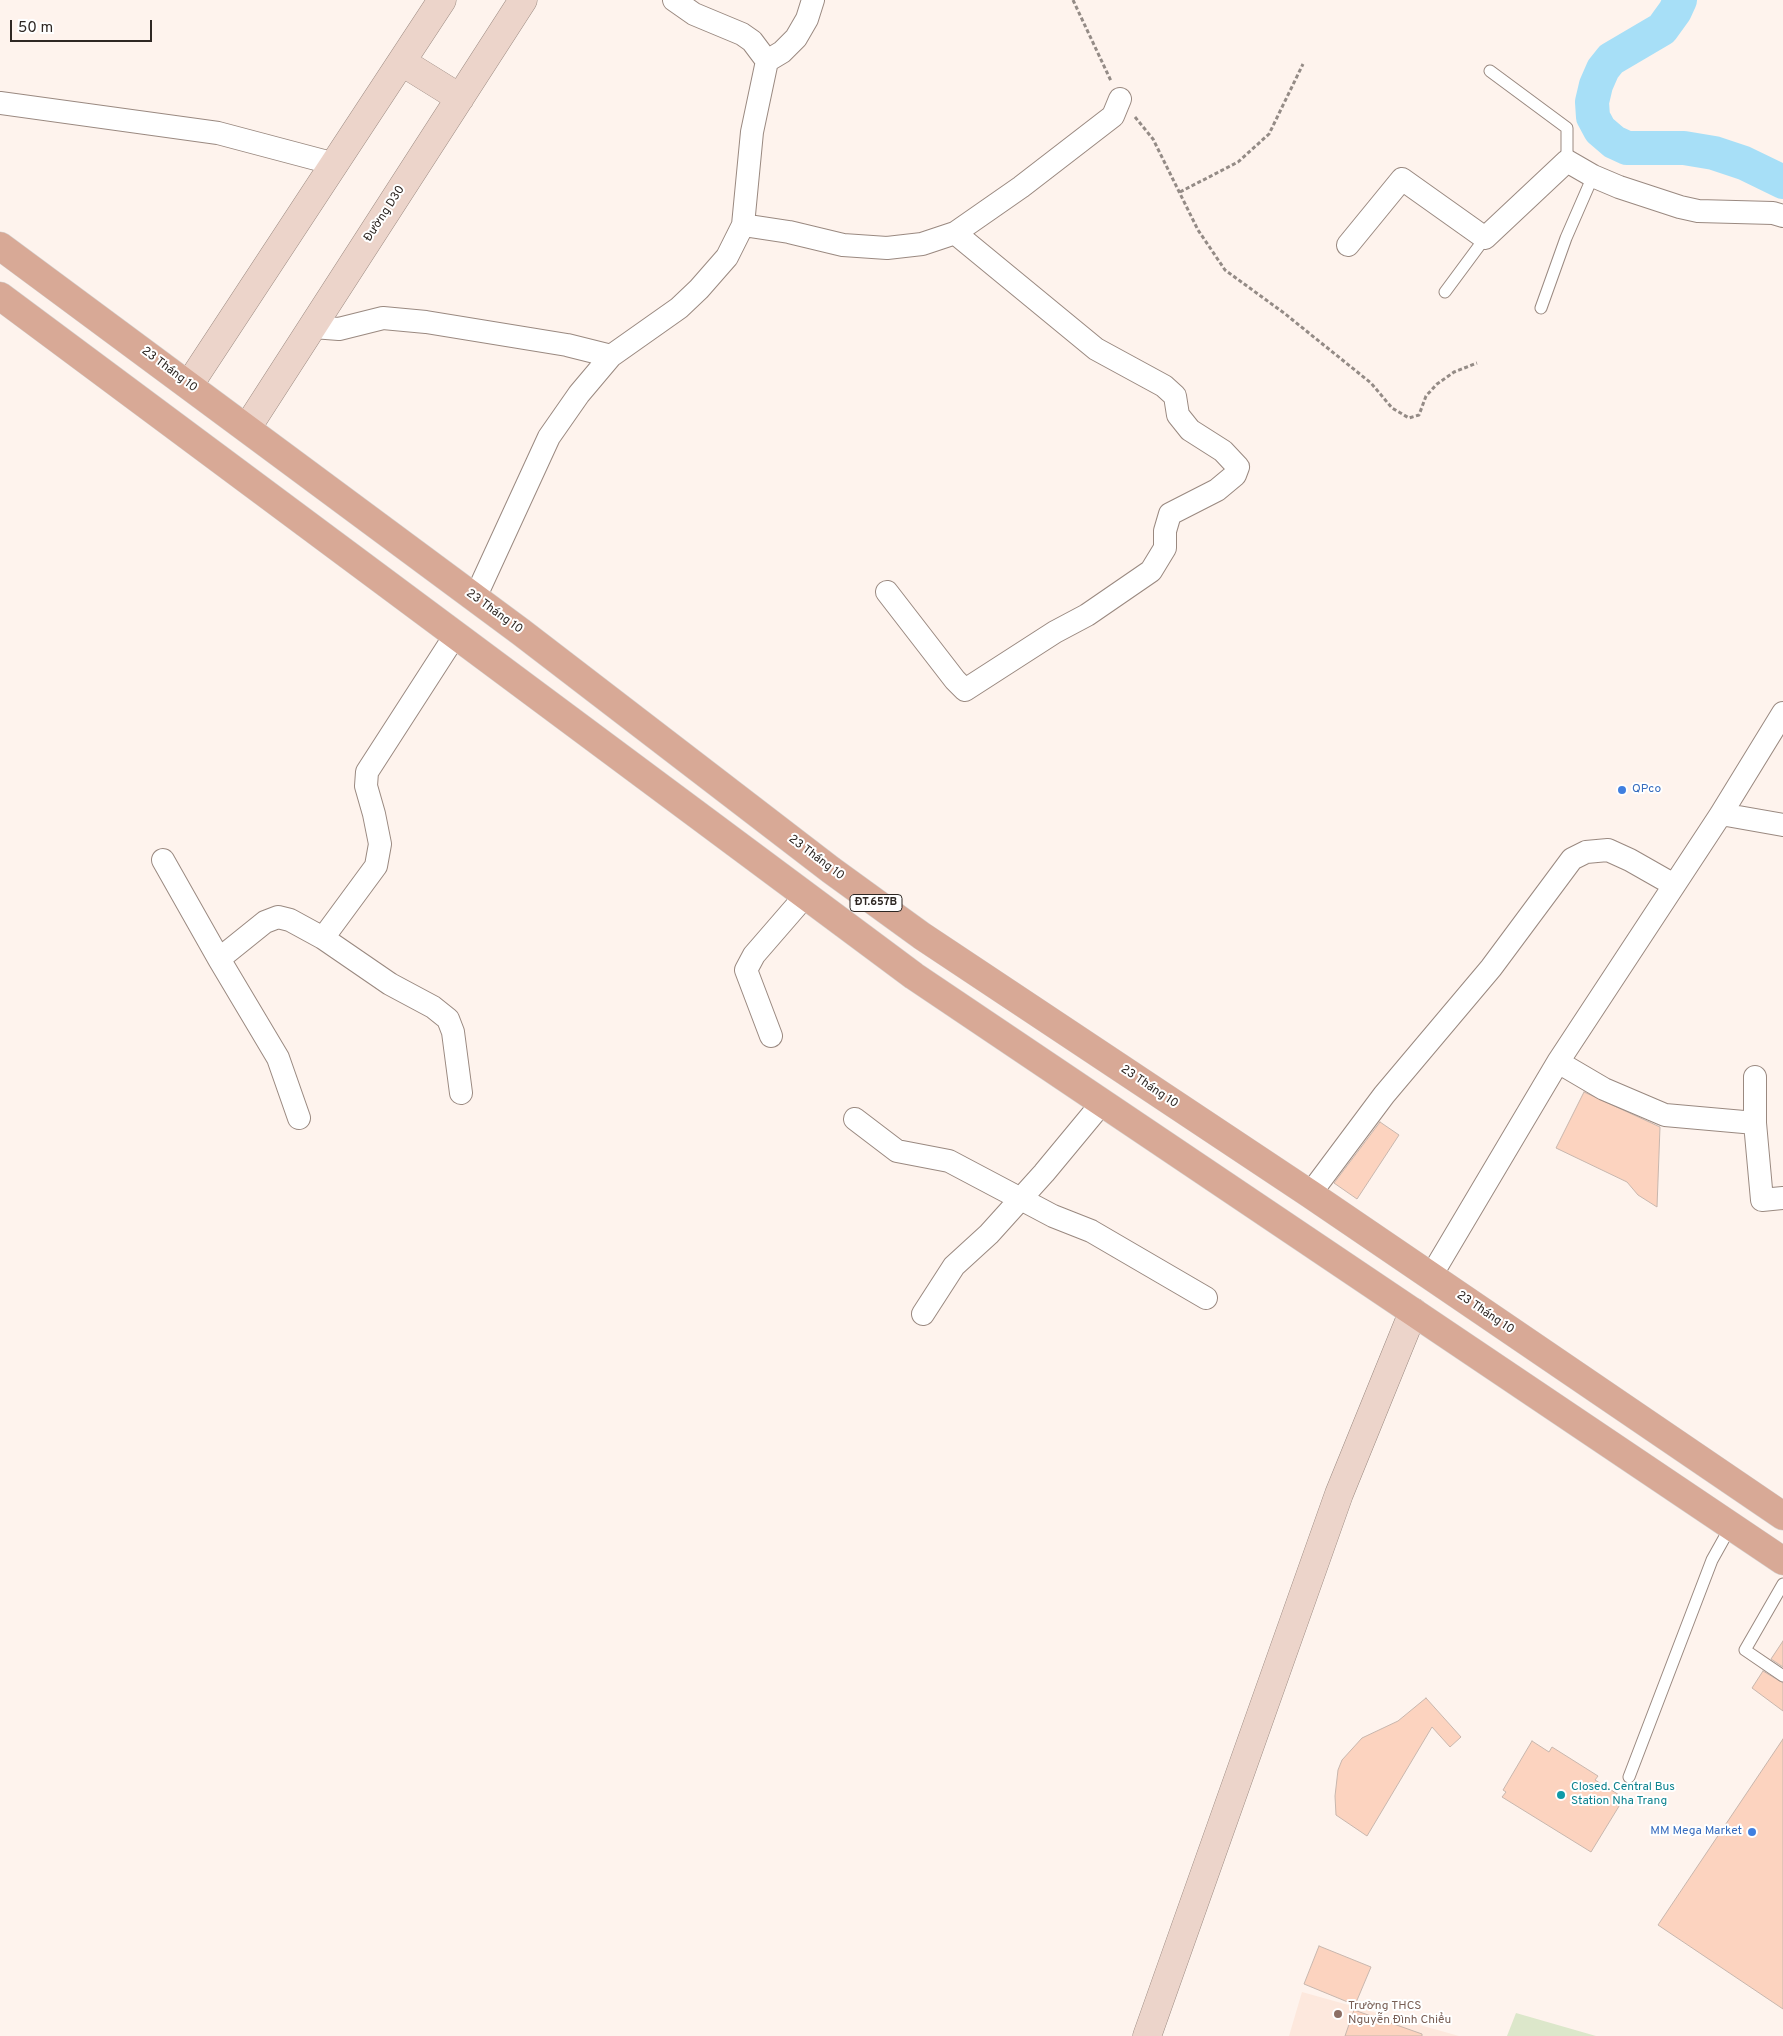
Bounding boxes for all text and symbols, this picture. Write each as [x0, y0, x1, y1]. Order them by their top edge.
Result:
scale bar [12, 10, 155, 42]
text: 50 m [18, 19, 53, 38]
street label: Đường D30 [362, 183, 408, 245]
street label: 23 Tháng 10 [138, 344, 200, 396]
street label: 23 Tháng 10 [463, 587, 525, 637]
place label: QPco [1632, 783, 1661, 797]
marker: QPco [1616, 784, 1628, 796]
street label: 23 Tháng 10 [785, 832, 847, 884]
road number: ĐT.657B [850, 894, 902, 911]
street label: 23 Tháng 10 [1118, 1063, 1180, 1111]
street label: 23 Tháng 10 [1454, 1289, 1516, 1337]
place label: Closed. Central Bus Station Nha Trang [1571, 1781, 1675, 1809]
marker: Closed. Central Bus Station Nha Trang [1555, 1789, 1567, 1801]
place label: MM Mega Market [1650, 1825, 1742, 1839]
marker: MM Mega Market [1746, 1826, 1758, 1838]
place label: Trường THCS Nguyễn Đình Chiểu [1348, 2000, 1451, 2028]
marker: Trường THCS Nguyễn Đình Chiểu [1332, 2008, 1344, 2020]

